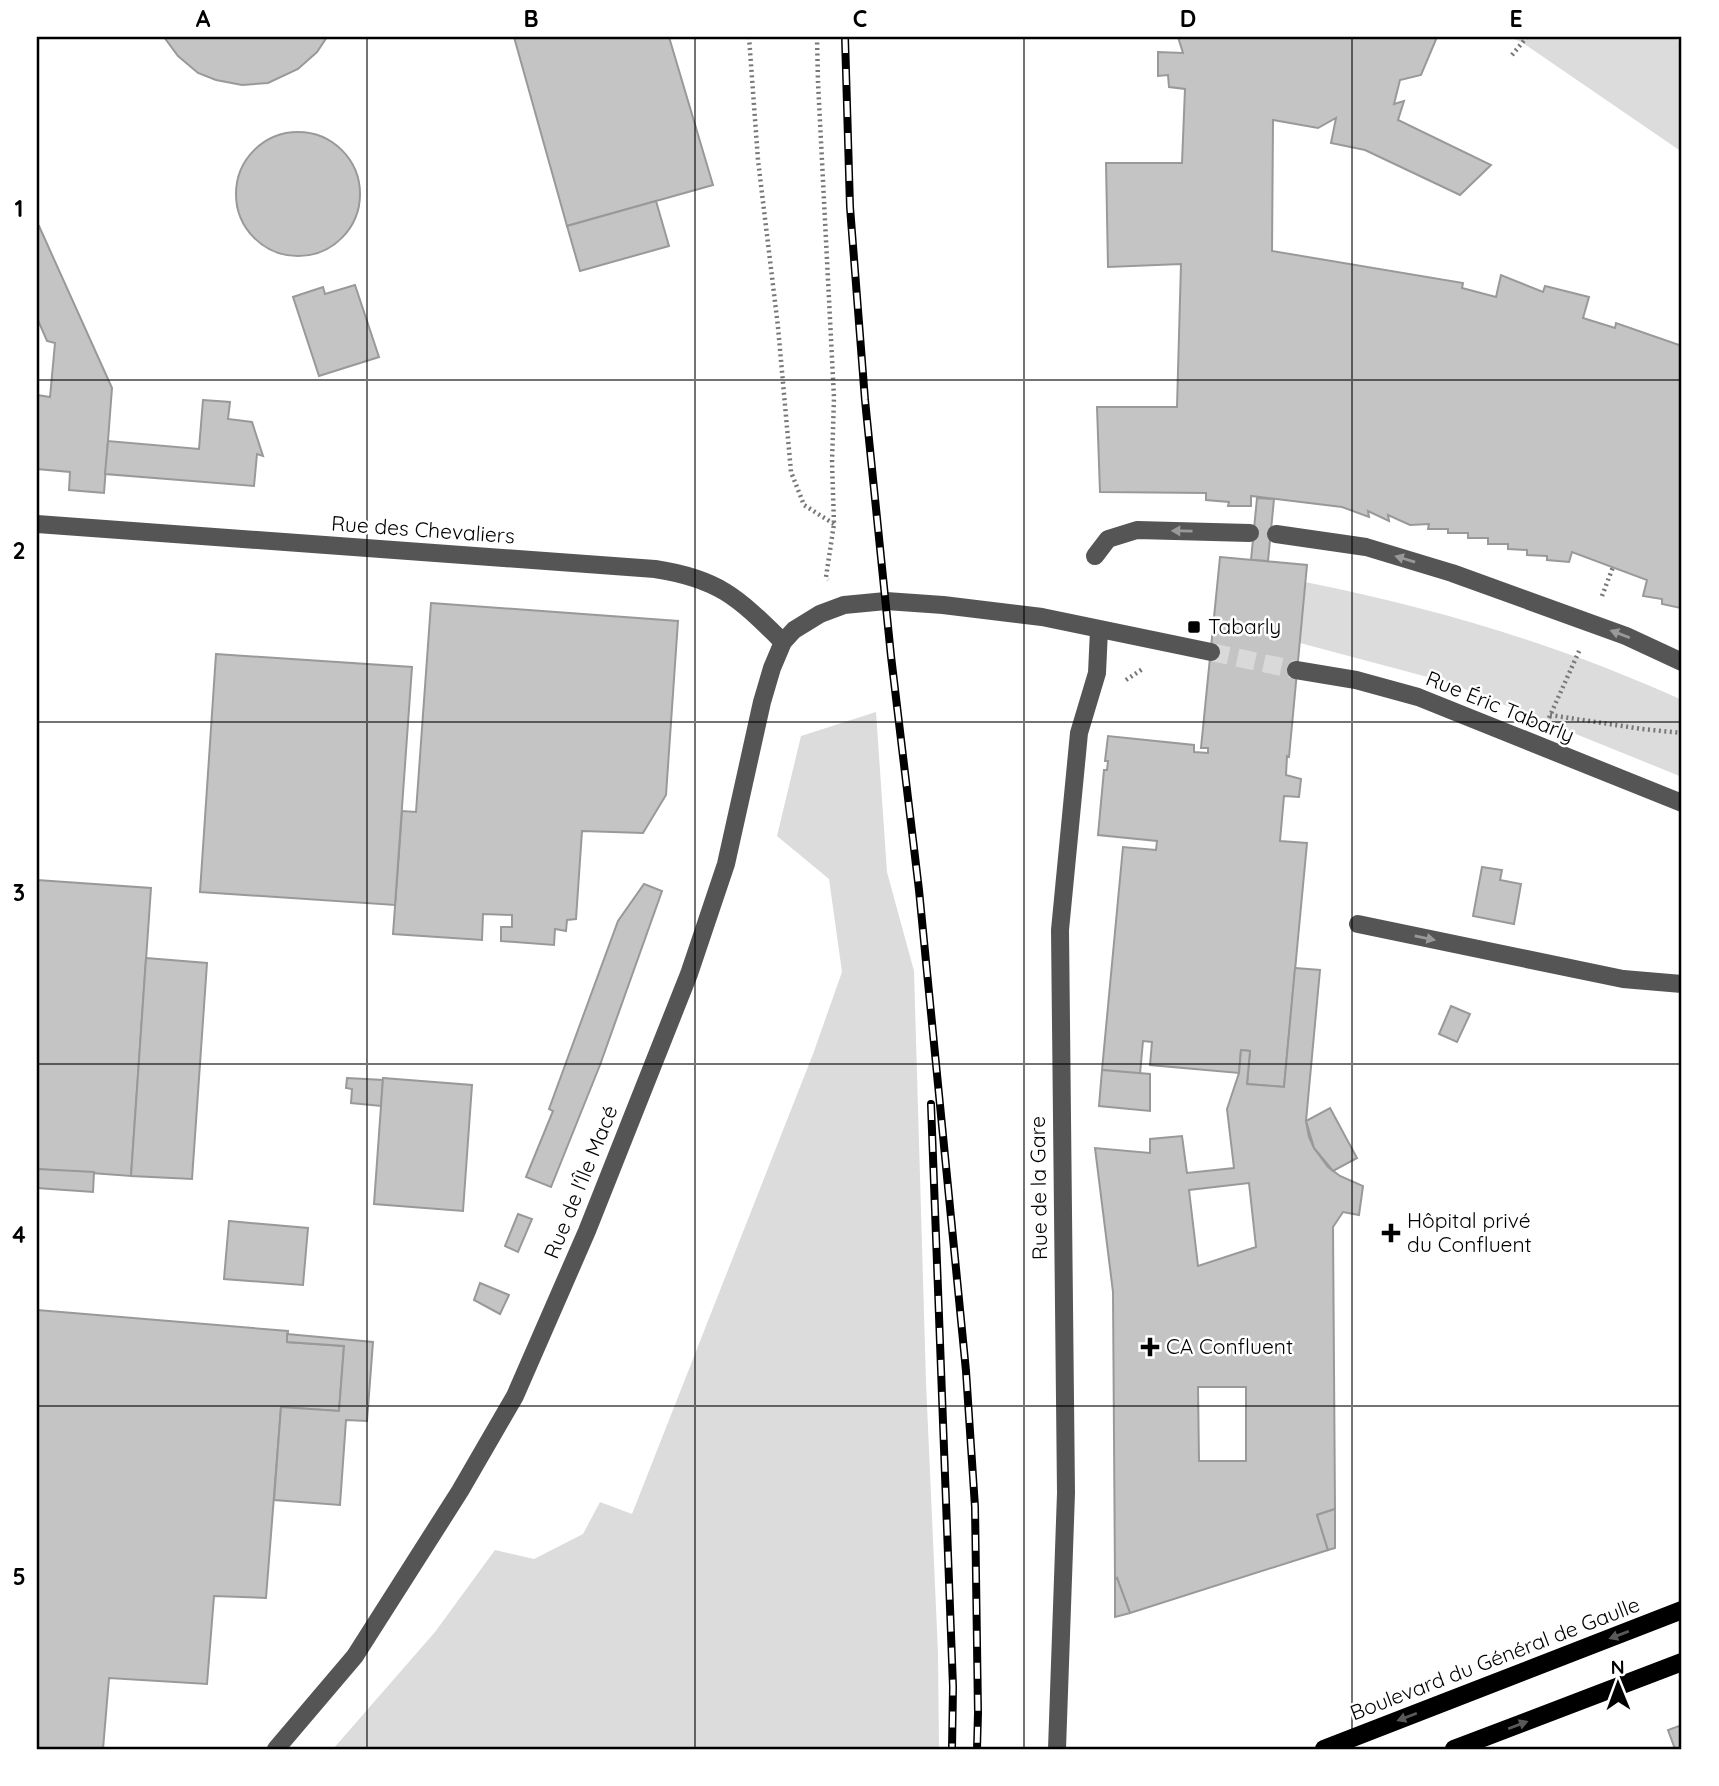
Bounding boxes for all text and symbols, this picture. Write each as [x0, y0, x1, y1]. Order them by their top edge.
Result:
text: A [196, 4, 211, 33]
text: B [523, 4, 539, 33]
text: C [853, 4, 867, 33]
text: D [1180, 4, 1196, 33]
text: E [1509, 4, 1523, 33]
text: 1 [15, 194, 23, 223]
street label: Rue des Chevaliers [330, 510, 516, 548]
one-way arrow [1170, 526, 1192, 537]
text: 2 [12, 536, 26, 565]
one-way arrow [1394, 553, 1415, 564]
place label: Tabarly [1208, 613, 1281, 639]
marker: Tabarly [1186, 619, 1202, 635]
one-way arrow [1609, 628, 1630, 639]
street label: Rue Éric Tabarly [1422, 664, 1578, 748]
text: 3 [13, 878, 25, 907]
one-way arrow [1414, 932, 1436, 943]
street label: Rue de l'Île Macé [538, 1101, 623, 1262]
street label: Rue de la Gare [1024, 1116, 1052, 1260]
place label: Hôpital privé du Confluent [1407, 1207, 1532, 1257]
text: 4 [12, 1220, 26, 1249]
marker: Hôpital privé du Confluent [1381, 1223, 1401, 1243]
place label: CA Confluent [1166, 1333, 1293, 1359]
marker: CA Confluent [1140, 1337, 1160, 1357]
text: 5 [12, 1562, 26, 1591]
street label: Boulevard du Général de Gaulle [1346, 1591, 1643, 1725]
one-way arrow [1608, 1630, 1629, 1641]
north arrow [1582, 1650, 1652, 1720]
text: N [1611, 1655, 1625, 1679]
one-way arrow [1396, 1712, 1417, 1723]
one-way arrow [1508, 1719, 1529, 1730]

